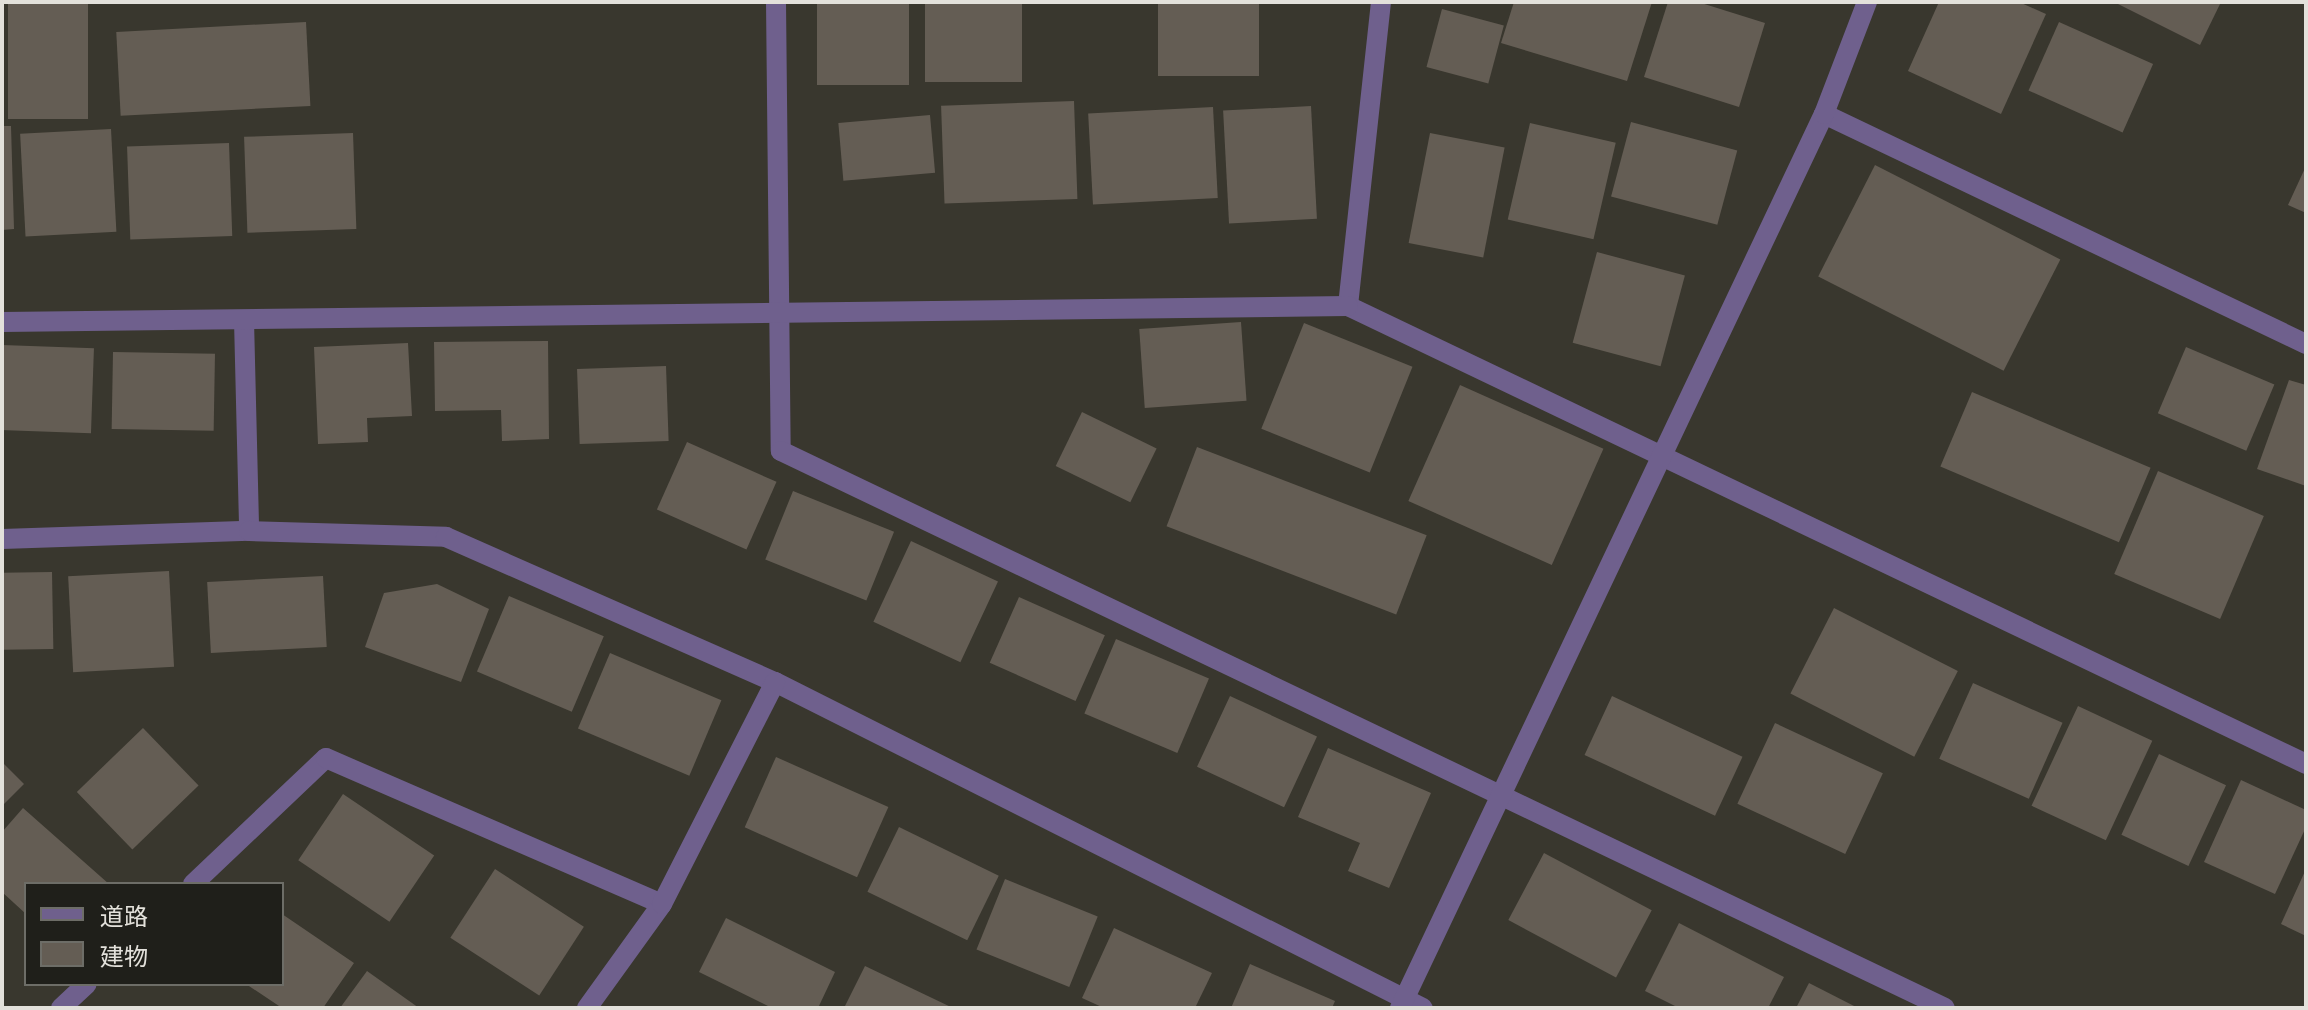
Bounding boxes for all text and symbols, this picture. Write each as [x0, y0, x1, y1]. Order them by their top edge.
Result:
legend [24, 882, 284, 986]
text: 道路 [100, 903, 148, 931]
text: 建物 [100, 943, 148, 971]

